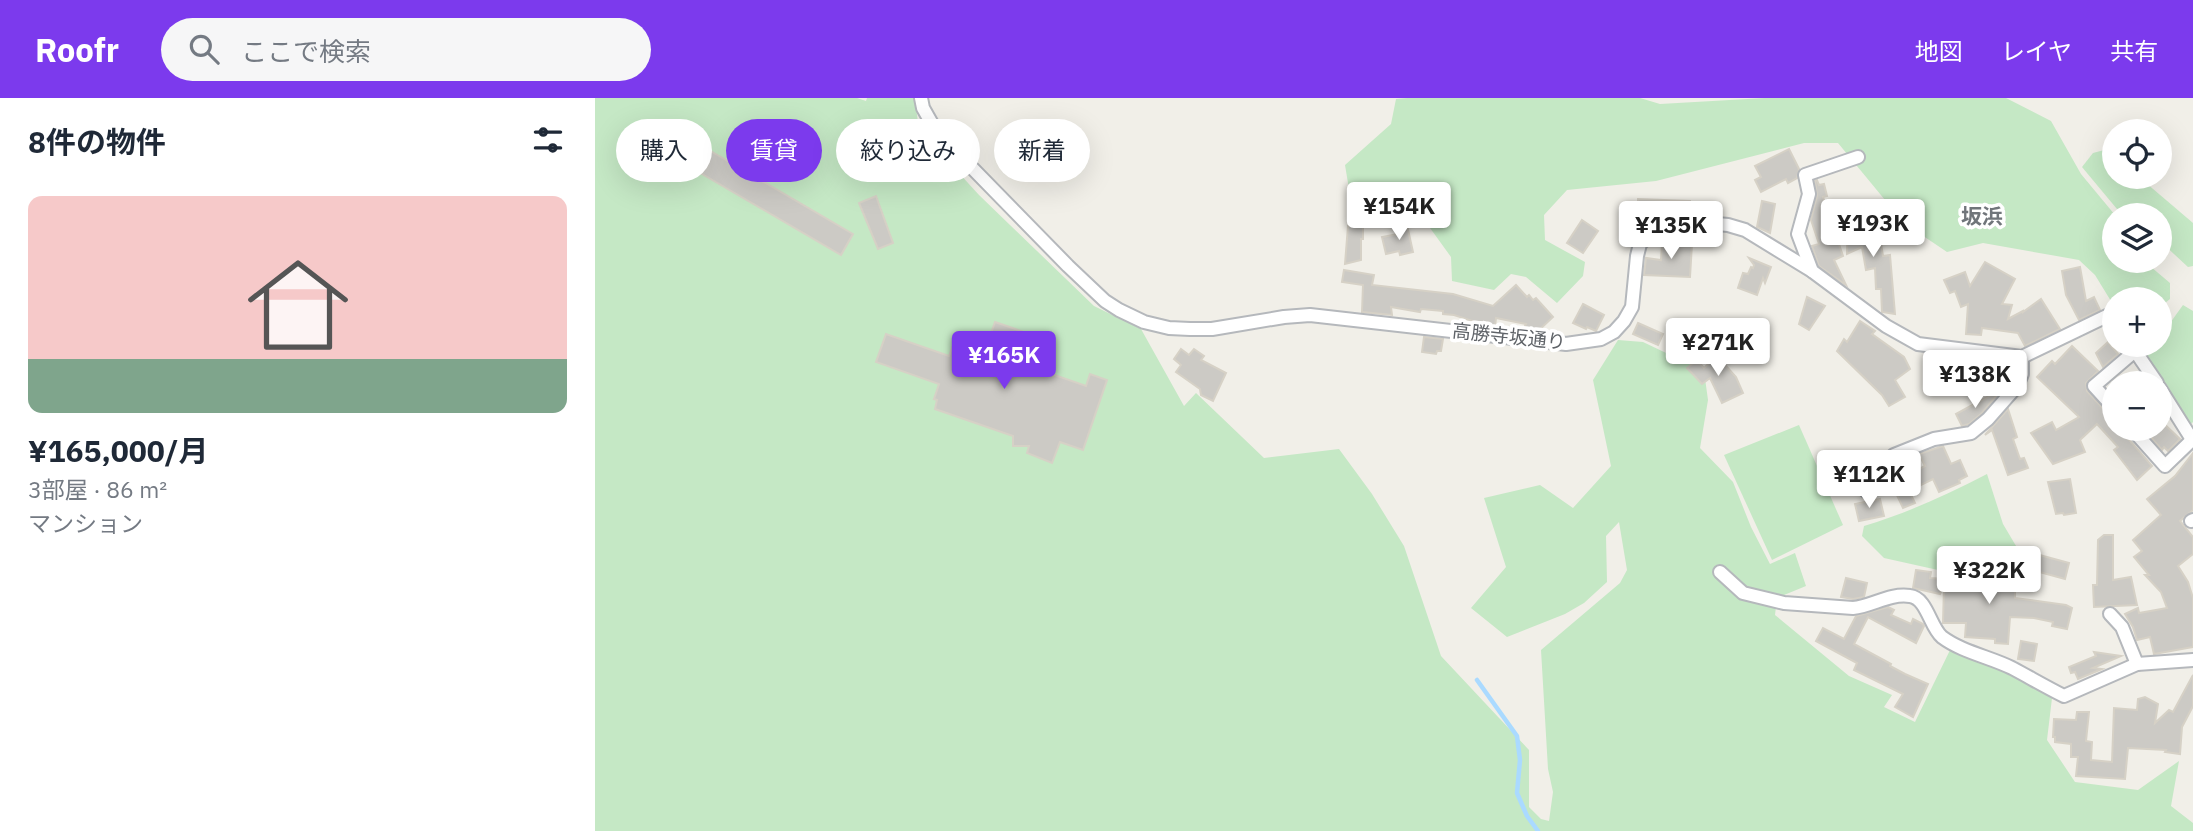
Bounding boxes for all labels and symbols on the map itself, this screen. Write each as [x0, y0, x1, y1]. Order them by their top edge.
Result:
pin: ¥154K [1350, 183, 1448, 242]
pin: ¥193K [1824, 200, 1922, 259]
pin: ¥135K [1622, 202, 1720, 261]
district label: 坂浜 [1961, 202, 2003, 230]
street label: 高勝寺坂通り [1451, 318, 1567, 354]
pin: ¥271K [1669, 318, 1767, 378]
pin: ¥165K [955, 331, 1053, 391]
pin: ¥138K [1926, 350, 2024, 410]
pin: ¥112K [1820, 450, 1918, 510]
pin: ¥322K [1940, 546, 2038, 606]

